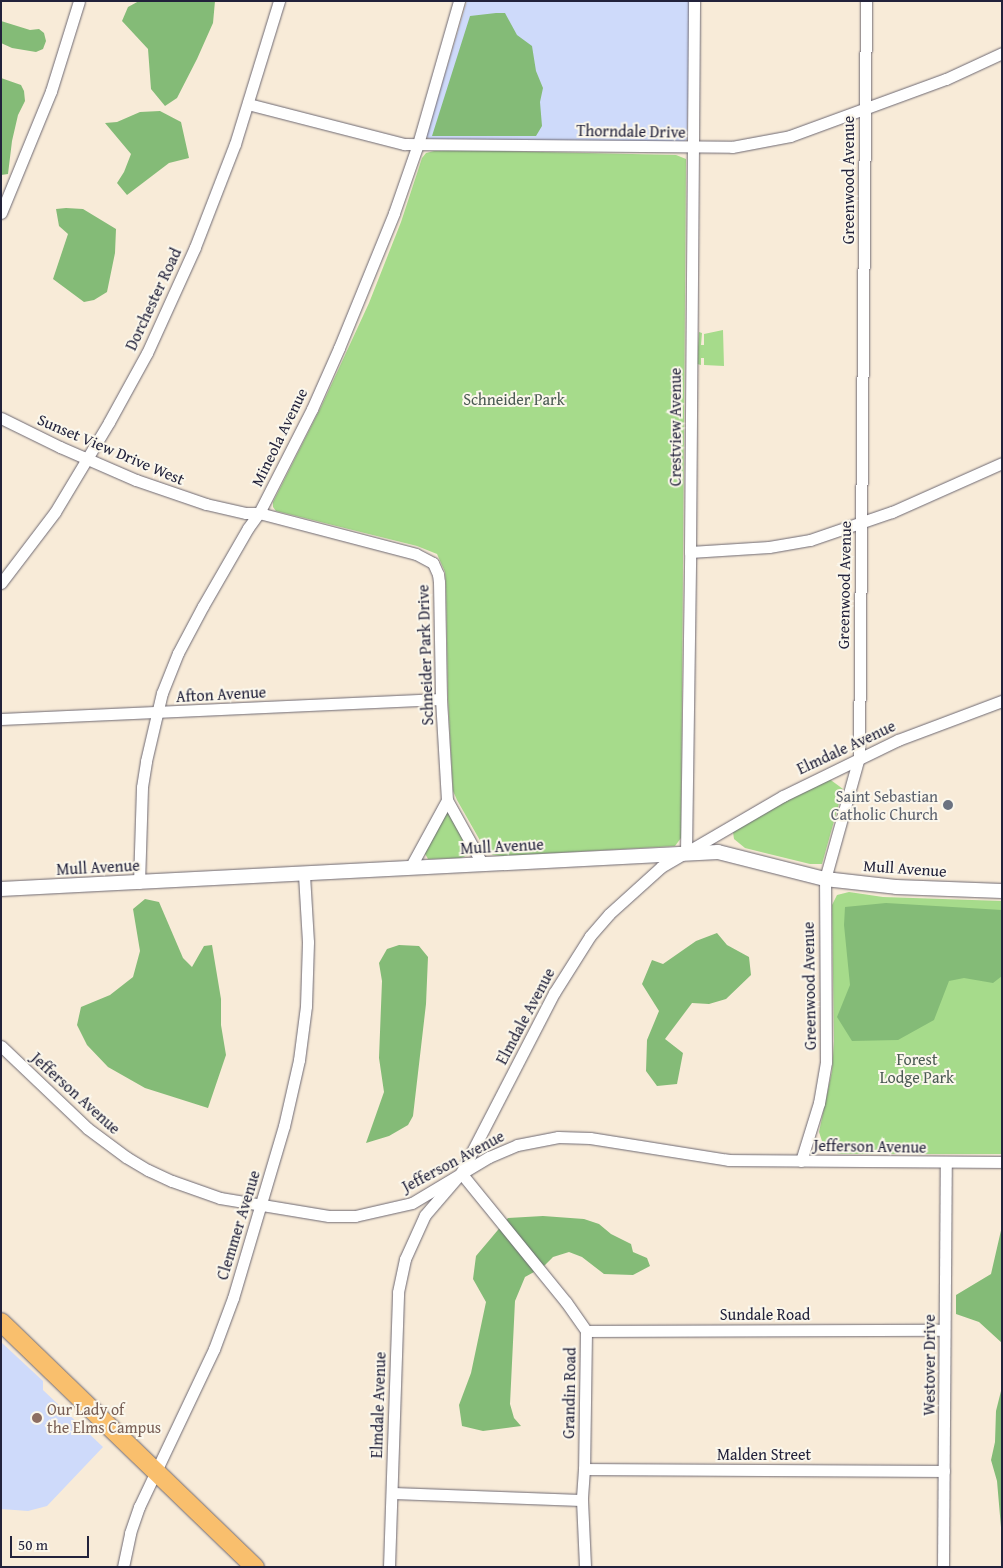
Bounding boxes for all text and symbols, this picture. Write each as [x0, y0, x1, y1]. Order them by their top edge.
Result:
street label: Greenwood Avenue [838, 116, 858, 244]
street label: Thorndale Drive [576, 120, 686, 142]
street label: Dorchester Road [121, 245, 185, 353]
street label: Crestview Avenue [665, 368, 685, 486]
street label: Mineola Avenue [247, 385, 311, 489]
park label: Schneider Park [463, 389, 565, 409]
street label: Sunset View Drive West [35, 409, 187, 489]
street label: Greenwood Avenue [833, 521, 855, 649]
street label: Schneider Park Drive [413, 584, 437, 726]
street label: Afton Avenue [175, 682, 267, 706]
street label: Elmdale Avenue [794, 716, 898, 778]
place label: Saint Sebastian Catholic Church [831, 786, 938, 824]
marker: Saint Sebastian Catholic Church [942, 799, 954, 811]
street label: Mull Avenue [460, 834, 544, 858]
street label: Mull Avenue [56, 855, 140, 879]
street label: Mull Avenue [863, 856, 947, 880]
street label: Greenwood Avenue [798, 922, 820, 1050]
street label: Elmdale Avenue [492, 965, 558, 1067]
street label: Jefferson Avenue [28, 1048, 124, 1138]
park label: Forest Lodge Park [880, 1049, 954, 1087]
street label: Jefferson Avenue [399, 1126, 507, 1196]
street label: Jefferson Avenue [813, 1135, 927, 1157]
street label: Clemmer Avenue [212, 1168, 264, 1282]
street label: Sundale Road [720, 1304, 810, 1324]
street label: Westover Drive [919, 1314, 939, 1416]
street label: Grandin Road [559, 1347, 579, 1439]
street label: Elmdale Avenue [367, 1351, 389, 1459]
place label: Our Lady of the Elms Campus [47, 1399, 161, 1437]
marker: Our Lady of the Elms Campus [31, 1412, 43, 1424]
street label: Malden Street [717, 1444, 811, 1464]
scale bar [12, 1526, 91, 1558]
text: 50 m [18, 1534, 48, 1555]

